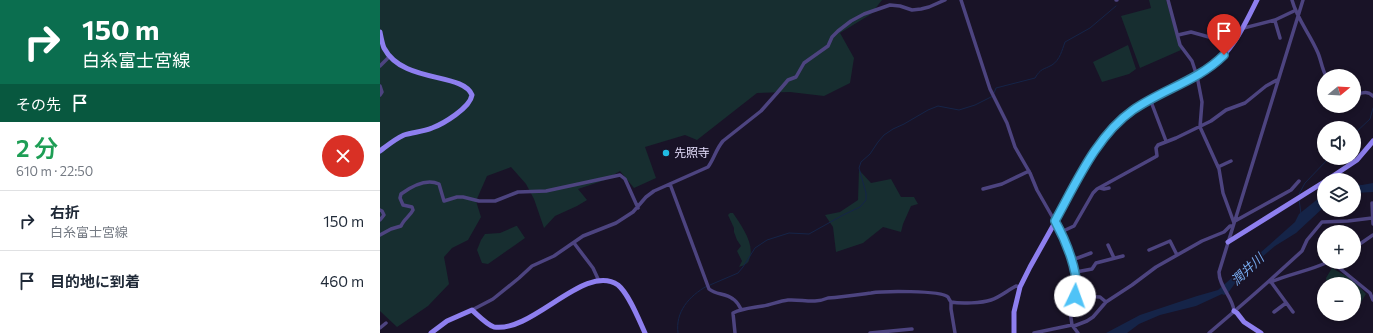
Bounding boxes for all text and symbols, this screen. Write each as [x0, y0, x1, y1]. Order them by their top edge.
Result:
text: 150 m [82, 12, 159, 46]
pin [1207, 14, 1241, 55]
icon: right [16, 16, 68, 68]
icon: arrive [1213, 20, 1235, 42]
text: 白糸富士宮線 [82, 49, 190, 71]
north arrow [1317, 69, 1361, 113]
map controls [1317, 69, 1361, 321]
icon: arrive [69, 92, 91, 114]
text: その先 [16, 95, 61, 113]
button: sound [1317, 121, 1361, 165]
text: 2 分 [16, 133, 58, 162]
button: close [322, 135, 364, 177]
place label: 先照寺 [674, 145, 710, 159]
marker: 先照寺 [661, 148, 671, 158]
text: 610 m · 22:50 [16, 163, 93, 179]
button: layers [1317, 173, 1361, 217]
text: 右折 [50, 203, 80, 221]
icon: right [16, 210, 38, 232]
text: 150 m [323, 212, 364, 230]
text: 白糸富士宮線 [50, 224, 128, 240]
button: + [1317, 225, 1361, 269]
water label: 潤井川 [1227, 248, 1268, 288]
icon: arrive [16, 270, 38, 292]
text: 目的地に到着 [50, 272, 140, 290]
text: 460 m [320, 272, 364, 290]
position arrow [1054, 275, 1096, 317]
button: − [1317, 277, 1361, 321]

